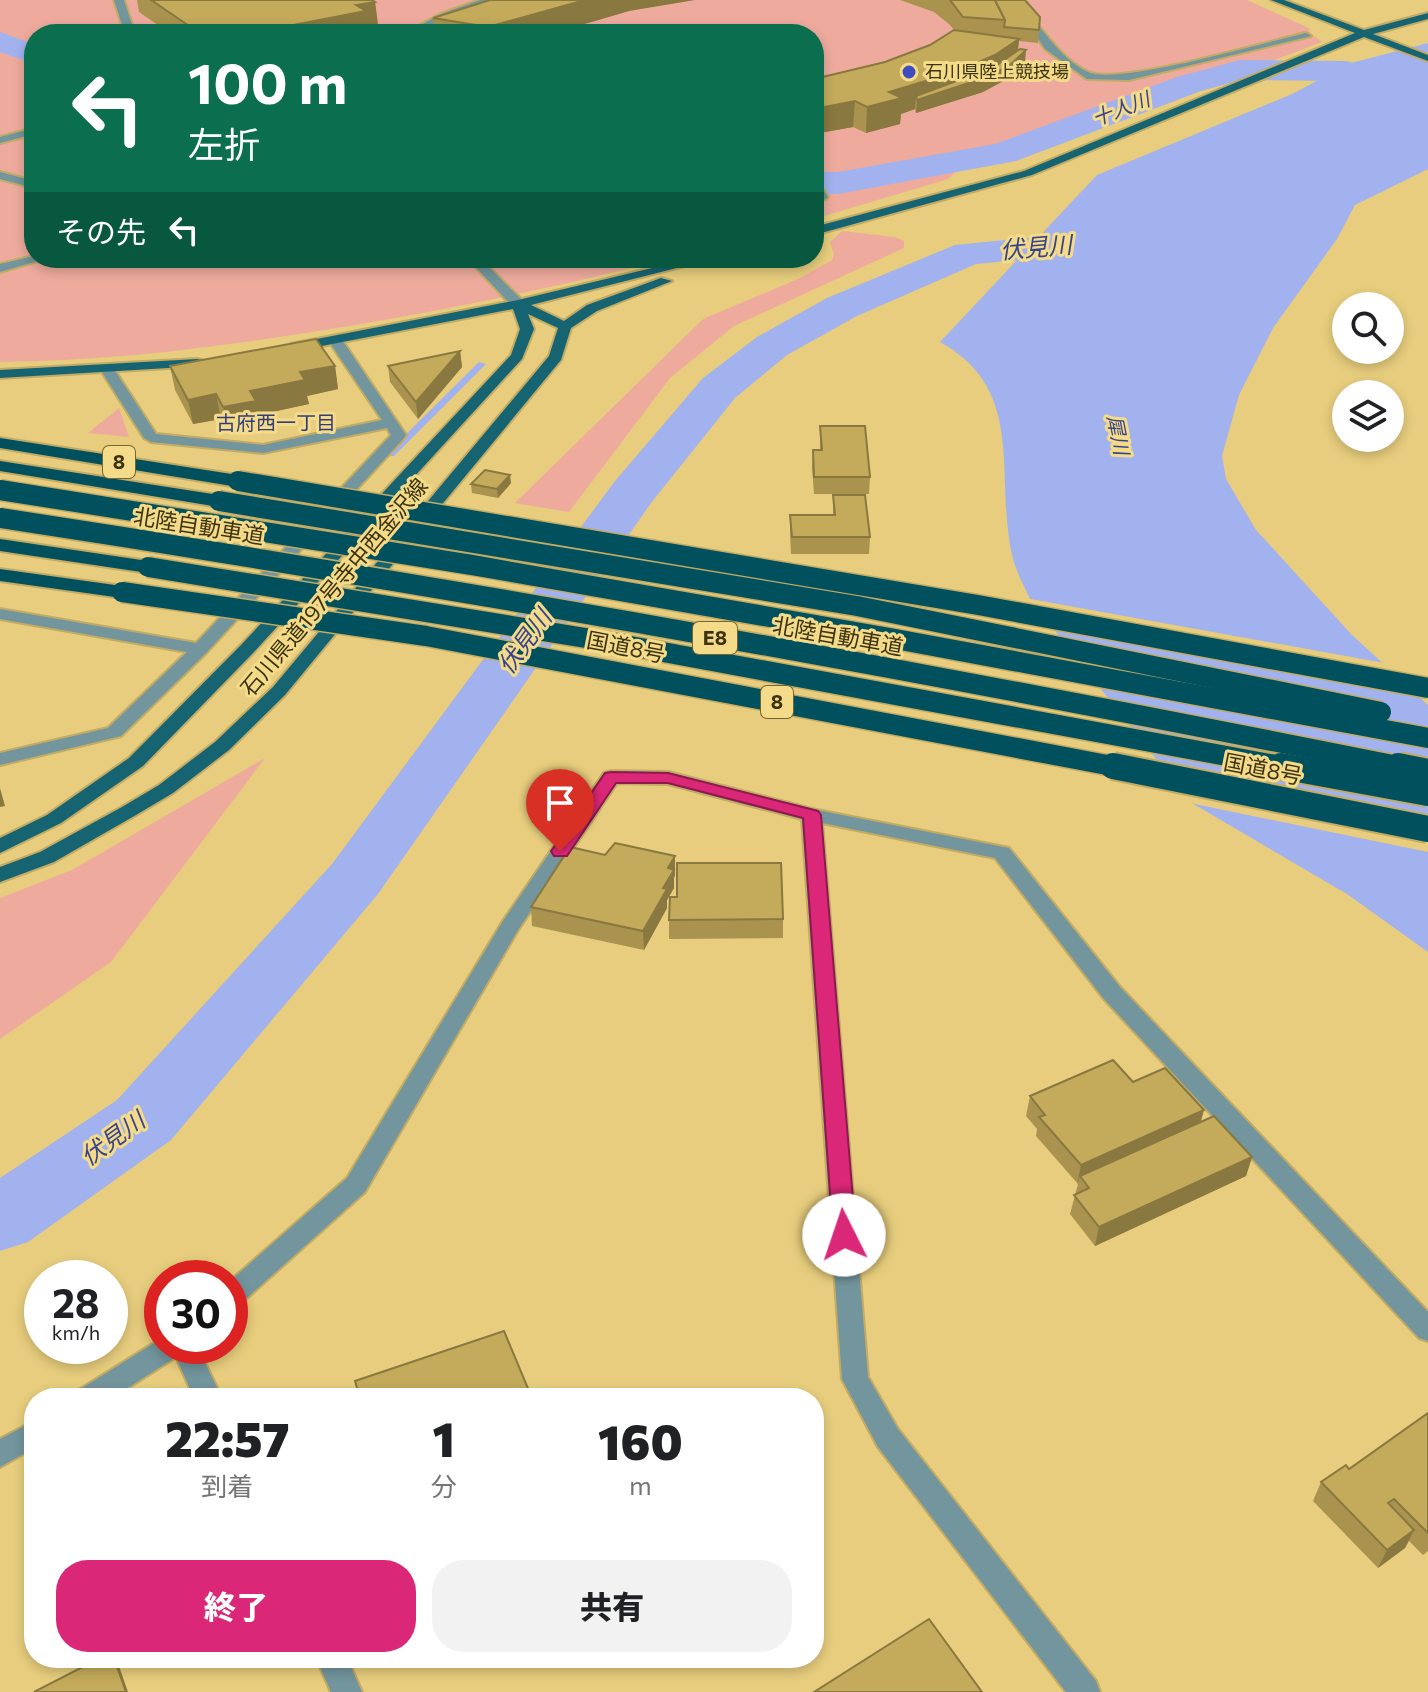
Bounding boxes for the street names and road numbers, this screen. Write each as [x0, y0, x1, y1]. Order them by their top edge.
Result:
road number: 8 [103, 446, 135, 478]
street label: 石川県道197号寺中西金沢線 [234, 472, 433, 701]
street label: 北陸自動車道 [132, 502, 266, 549]
street label: 北陸自動車道 [771, 611, 905, 660]
road number: E8 [693, 622, 737, 654]
street label: 国道8号 [585, 626, 668, 667]
road number: 8 [761, 686, 793, 718]
street label: 国道8号 [1222, 748, 1305, 789]

